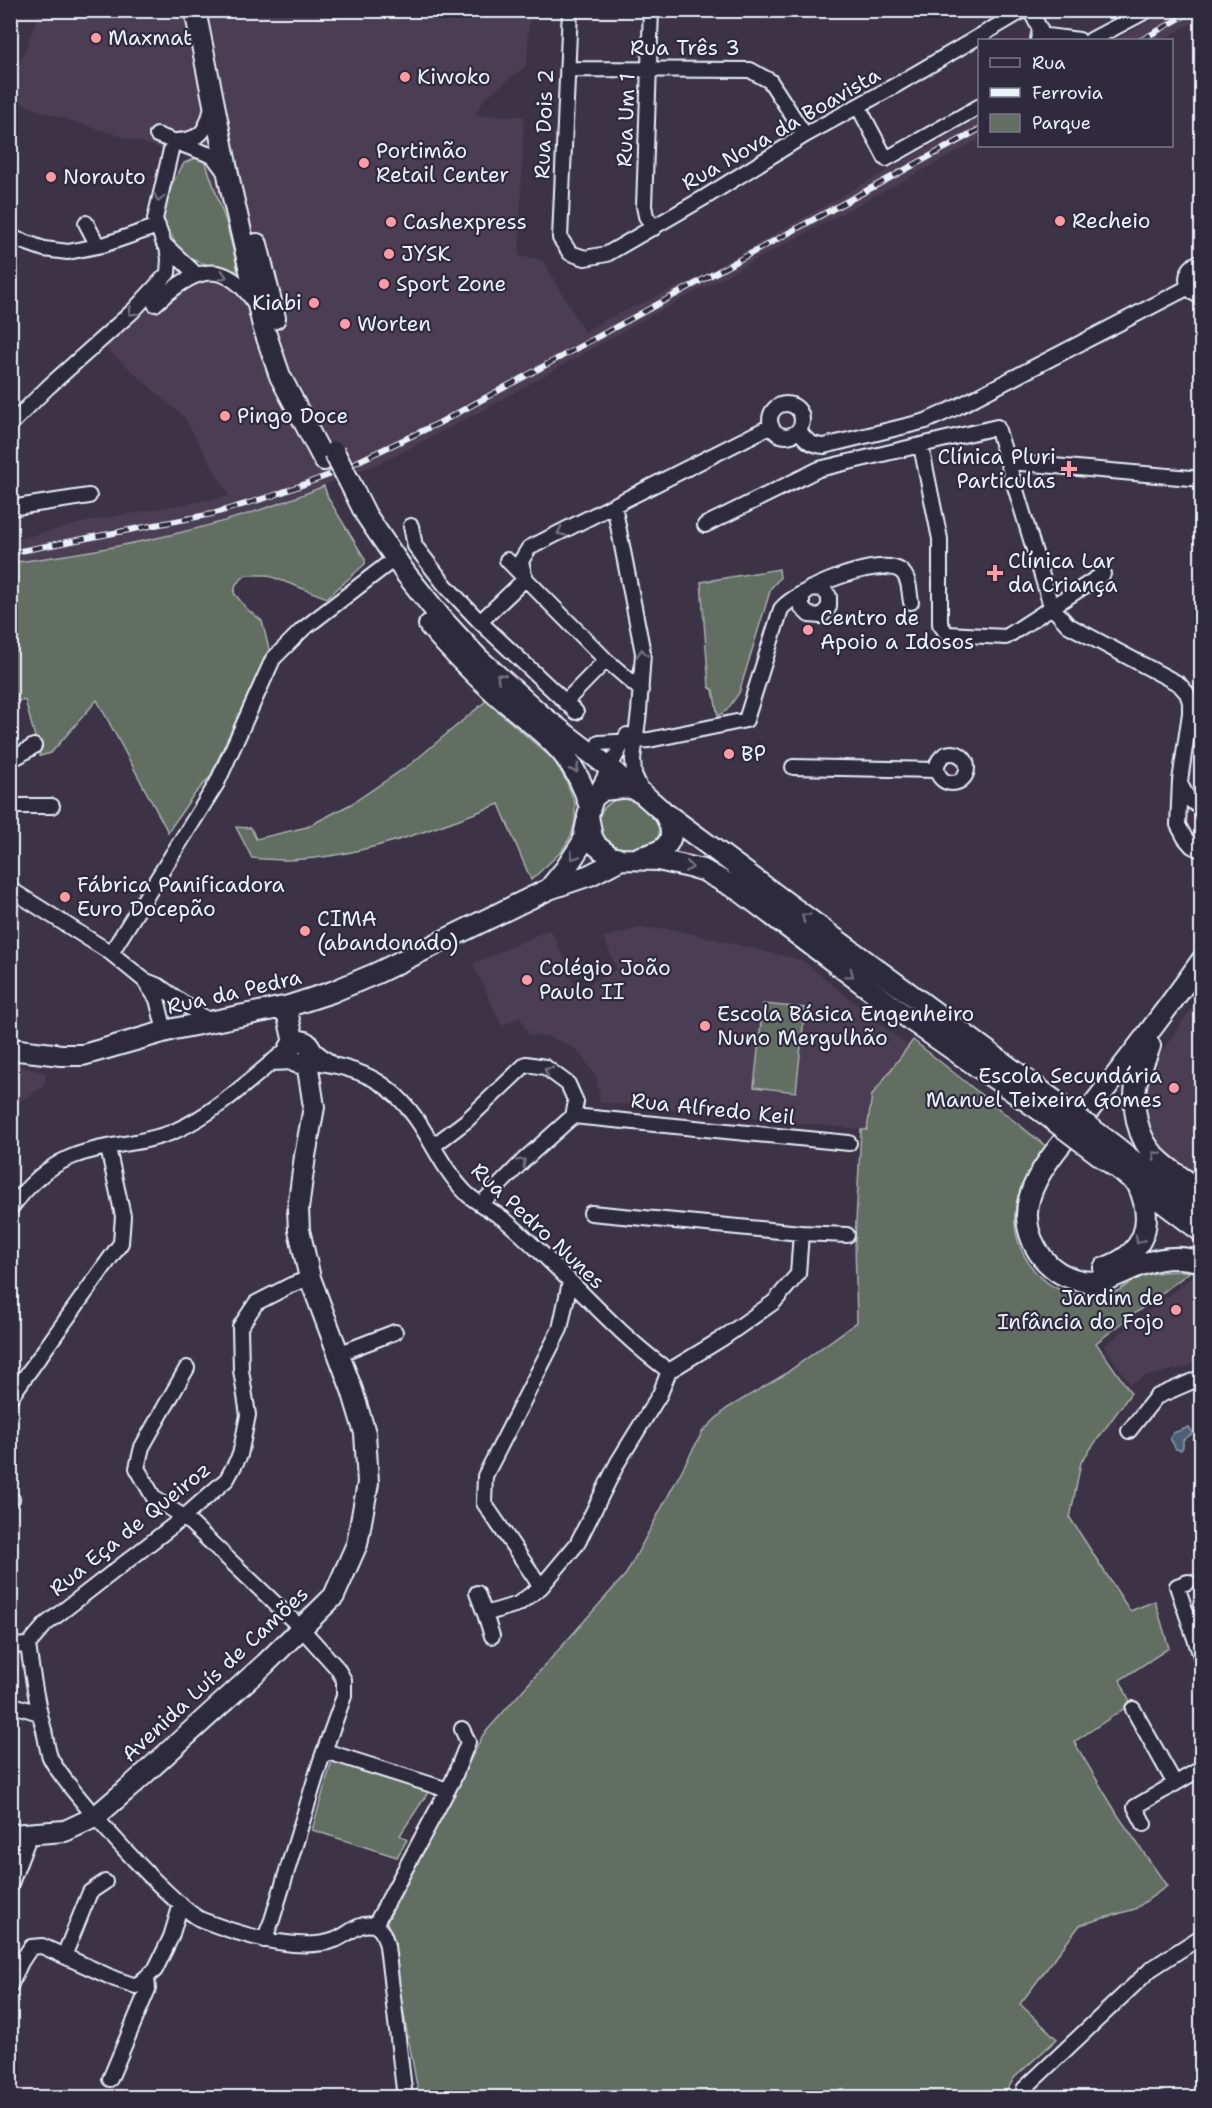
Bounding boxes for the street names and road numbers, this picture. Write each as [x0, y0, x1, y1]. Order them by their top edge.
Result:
street label: Rua Três 3 [630, 34, 740, 62]
street label: Rua Nova da Boavista [677, 61, 885, 197]
street label: Rua Dois 2 [528, 68, 560, 180]
street label: Rua Um 1 [610, 72, 642, 168]
street label: Rua da Pedra [164, 963, 304, 1021]
street label: Rua Alfredo Keil [630, 1086, 797, 1132]
street label: Rua Pedro Nunes [465, 1157, 611, 1295]
street label: Rua Eça de Queiroz [44, 1455, 216, 1603]
street label: Avenida Luís de Camões [116, 1580, 314, 1768]

